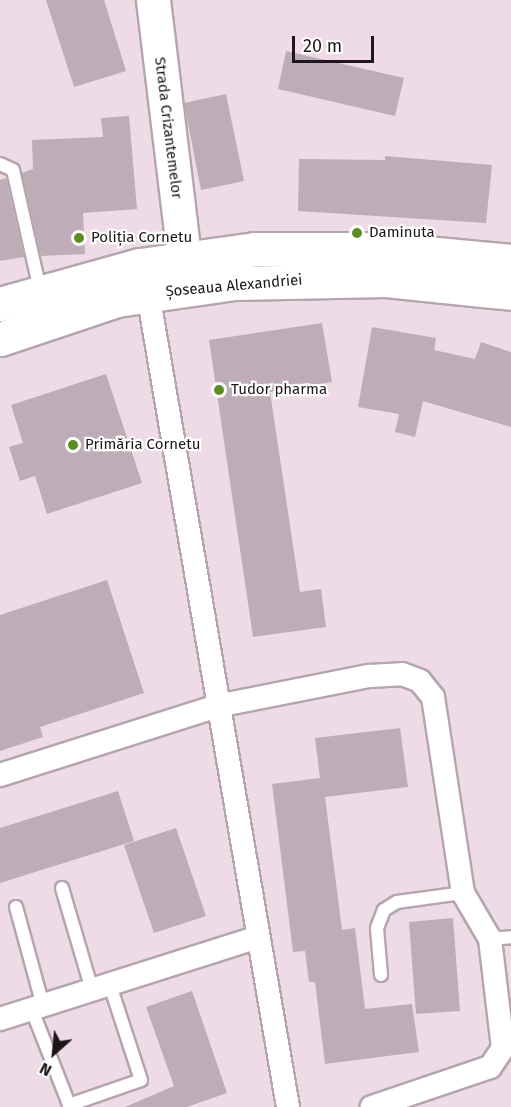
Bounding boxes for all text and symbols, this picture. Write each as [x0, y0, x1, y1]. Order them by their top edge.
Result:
scale bar [295, 24, 378, 62]
text: 20 m [303, 35, 342, 57]
street label: Strada Crizantemelor [150, 56, 186, 200]
place label: Daminuta [369, 224, 435, 242]
marker: Daminuta [350, 226, 364, 240]
place label: Poliția Cornetu [91, 229, 192, 247]
marker: Poliția Cornetu [72, 231, 86, 245]
street label: Șoseaua Alexandriei [165, 271, 303, 301]
place label: Tudor pharma [231, 381, 327, 399]
marker: Tudor pharma [212, 383, 226, 397]
place label: Primăria Cornetu [85, 436, 200, 454]
marker: Primăria Cornetu [66, 438, 80, 452]
north arrow [24, 1023, 84, 1083]
text: N [37, 1059, 55, 1080]

